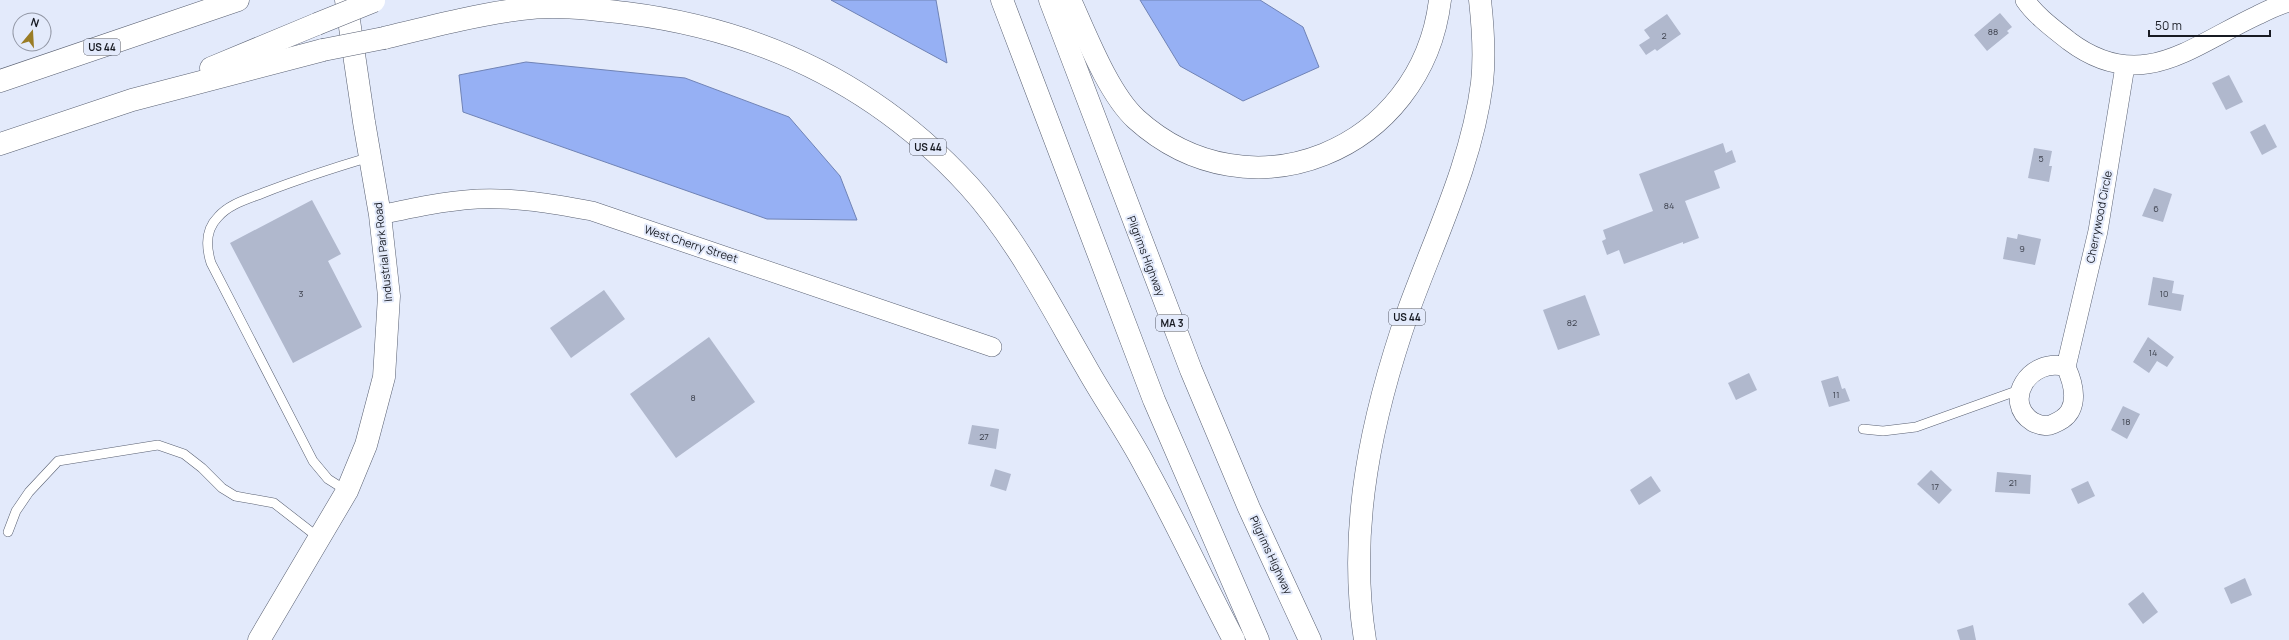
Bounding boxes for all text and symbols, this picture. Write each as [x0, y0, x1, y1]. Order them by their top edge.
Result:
north arrow [12, 12, 52, 52]
scale bar [2149, 12, 2270, 38]
text: N [29, 14, 41, 30]
text: 50 m [2155, 17, 2182, 34]
house number: 88 [1988, 25, 1998, 38]
house number: 2 [1661, 29, 1667, 42]
road number: US 44 [84, 39, 120, 55]
road number: US 44 [910, 139, 946, 155]
house number: 5 [2038, 152, 2044, 165]
street label: Cherrywood Circle [2082, 169, 2115, 264]
house number: 84 [1664, 199, 1674, 212]
street label: Industrial Park Road [370, 202, 395, 303]
house number: 6 [2153, 202, 2159, 215]
street label: Pilgrims Highway [1124, 213, 1169, 298]
street label: West Cherry Street [642, 221, 740, 266]
house number: 9 [2019, 242, 2025, 255]
house number: 3 [299, 287, 304, 300]
house number: 10 [2160, 287, 2169, 300]
road number: US 44 [1389, 309, 1425, 325]
road number: MA 3 [1156, 315, 1188, 331]
house number: 82 [1567, 316, 1577, 329]
house number: 14 [2149, 346, 2157, 359]
house number: 11 [1832, 388, 1840, 401]
house number: 8 [690, 391, 696, 404]
house number: 18 [2122, 415, 2130, 428]
house number: 27 [979, 430, 989, 443]
house number: 21 [2009, 476, 2017, 489]
house number: 17 [1931, 480, 1939, 493]
street label: Pilgrims Highway [1247, 513, 1296, 597]

